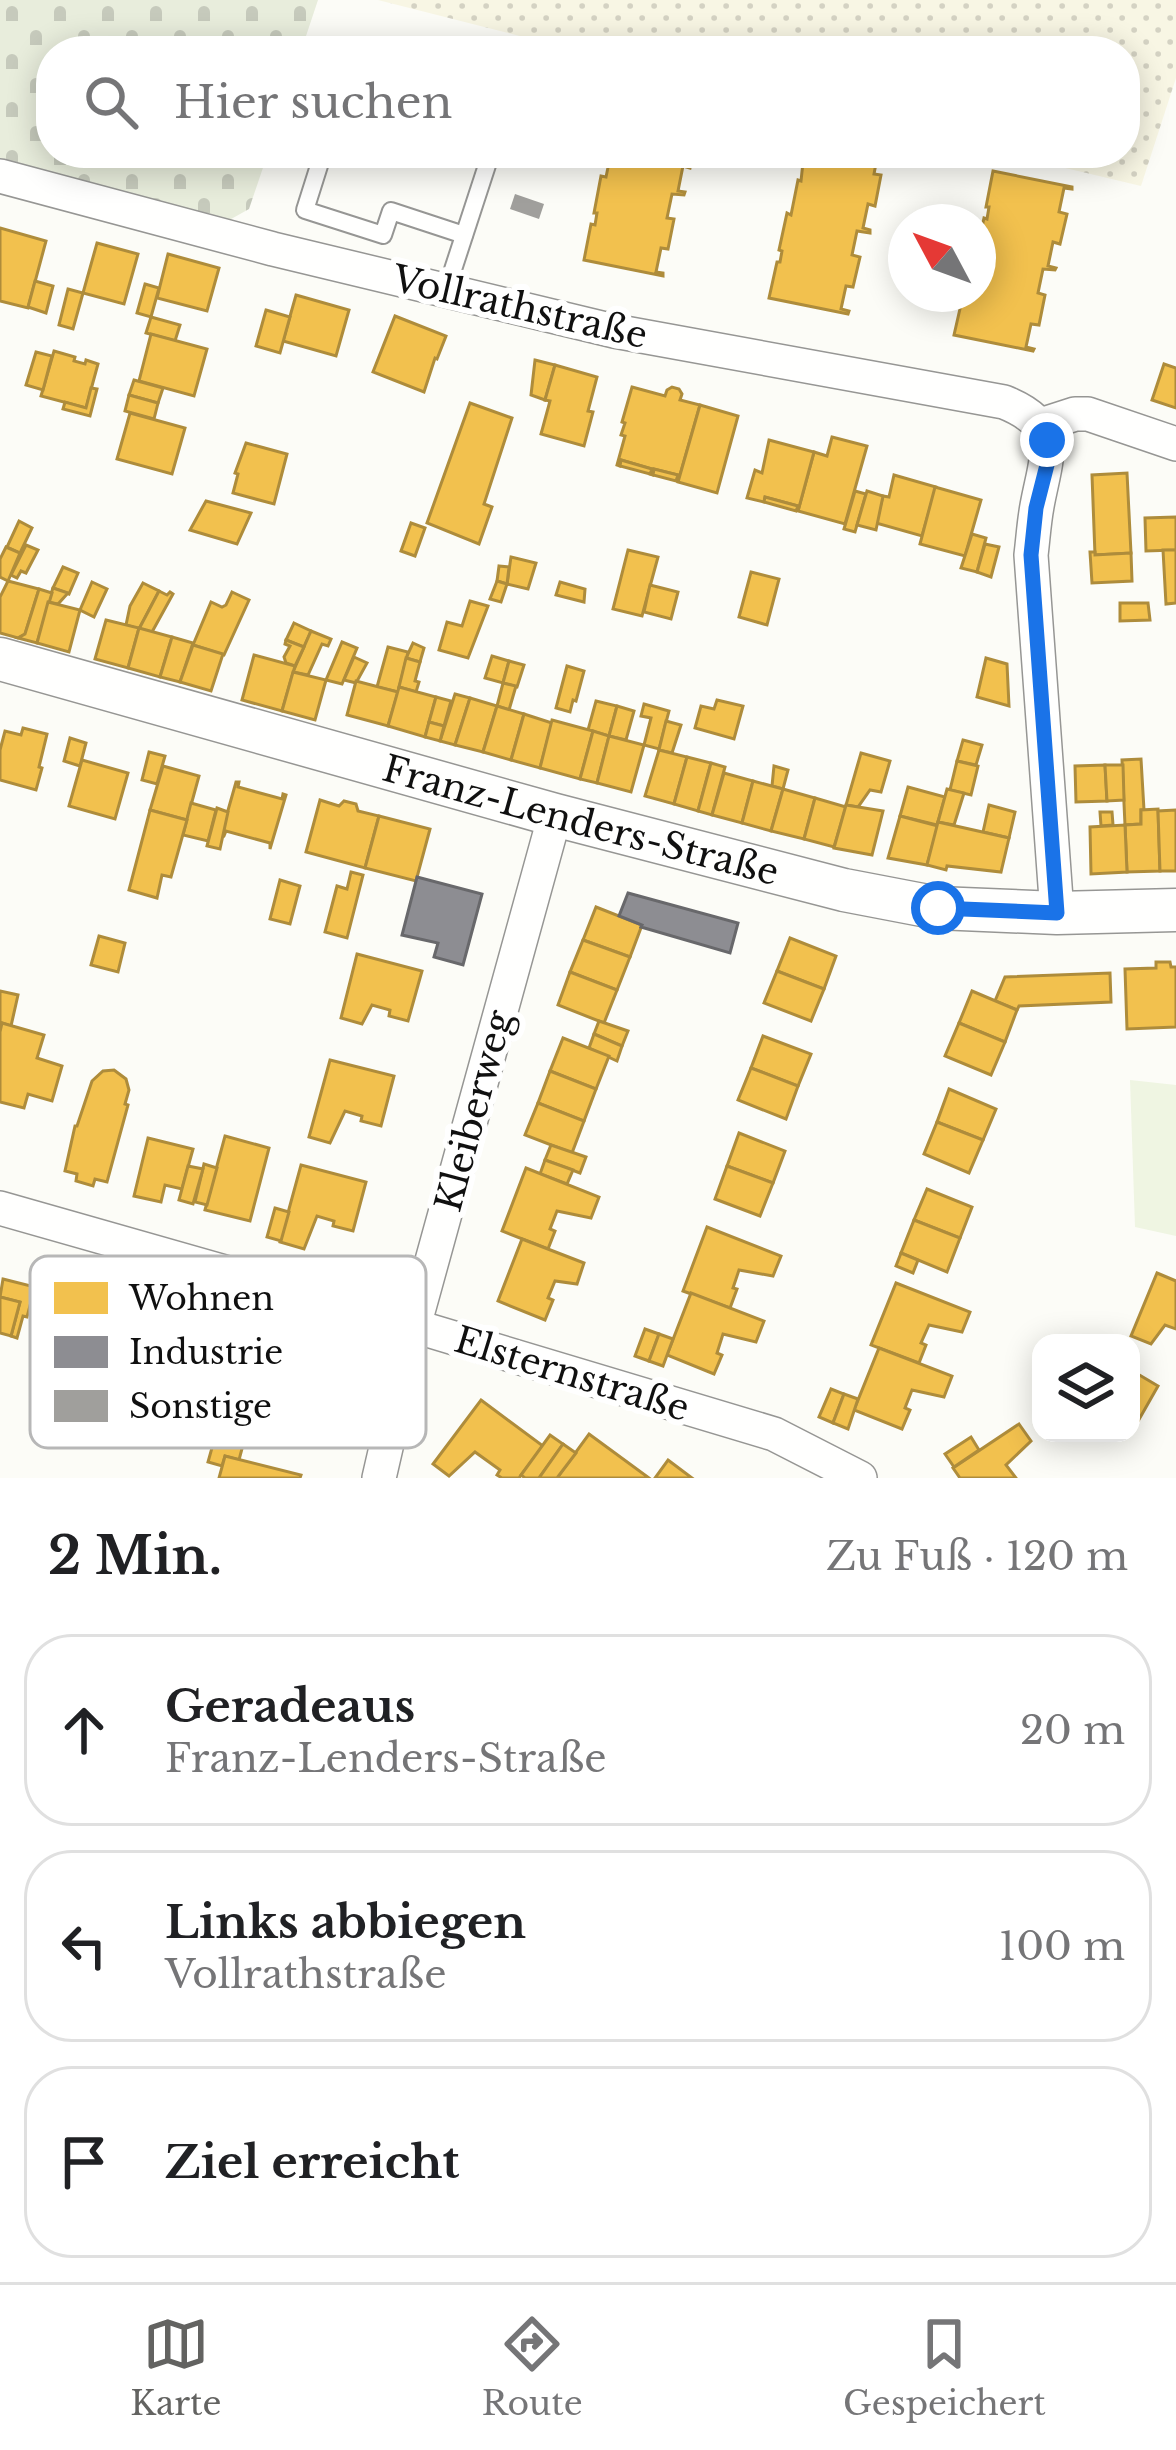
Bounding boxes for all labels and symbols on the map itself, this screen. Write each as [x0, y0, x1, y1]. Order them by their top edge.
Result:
north arrow [888, 204, 996, 312]
street label: Vollrathstraße [387, 256, 652, 358]
route end [1020, 413, 1074, 467]
street label: Franz-Lenders-Straße [378, 745, 784, 895]
route start [911, 881, 965, 935]
street label: Kleiberweg [426, 1005, 523, 1216]
legend [30, 1256, 426, 1448]
text: Wohnen [128, 1278, 274, 1319]
street label: Elsternstraße [449, 1317, 695, 1431]
text: Industrie [129, 1332, 283, 1373]
text: Sonstige [129, 1386, 272, 1427]

